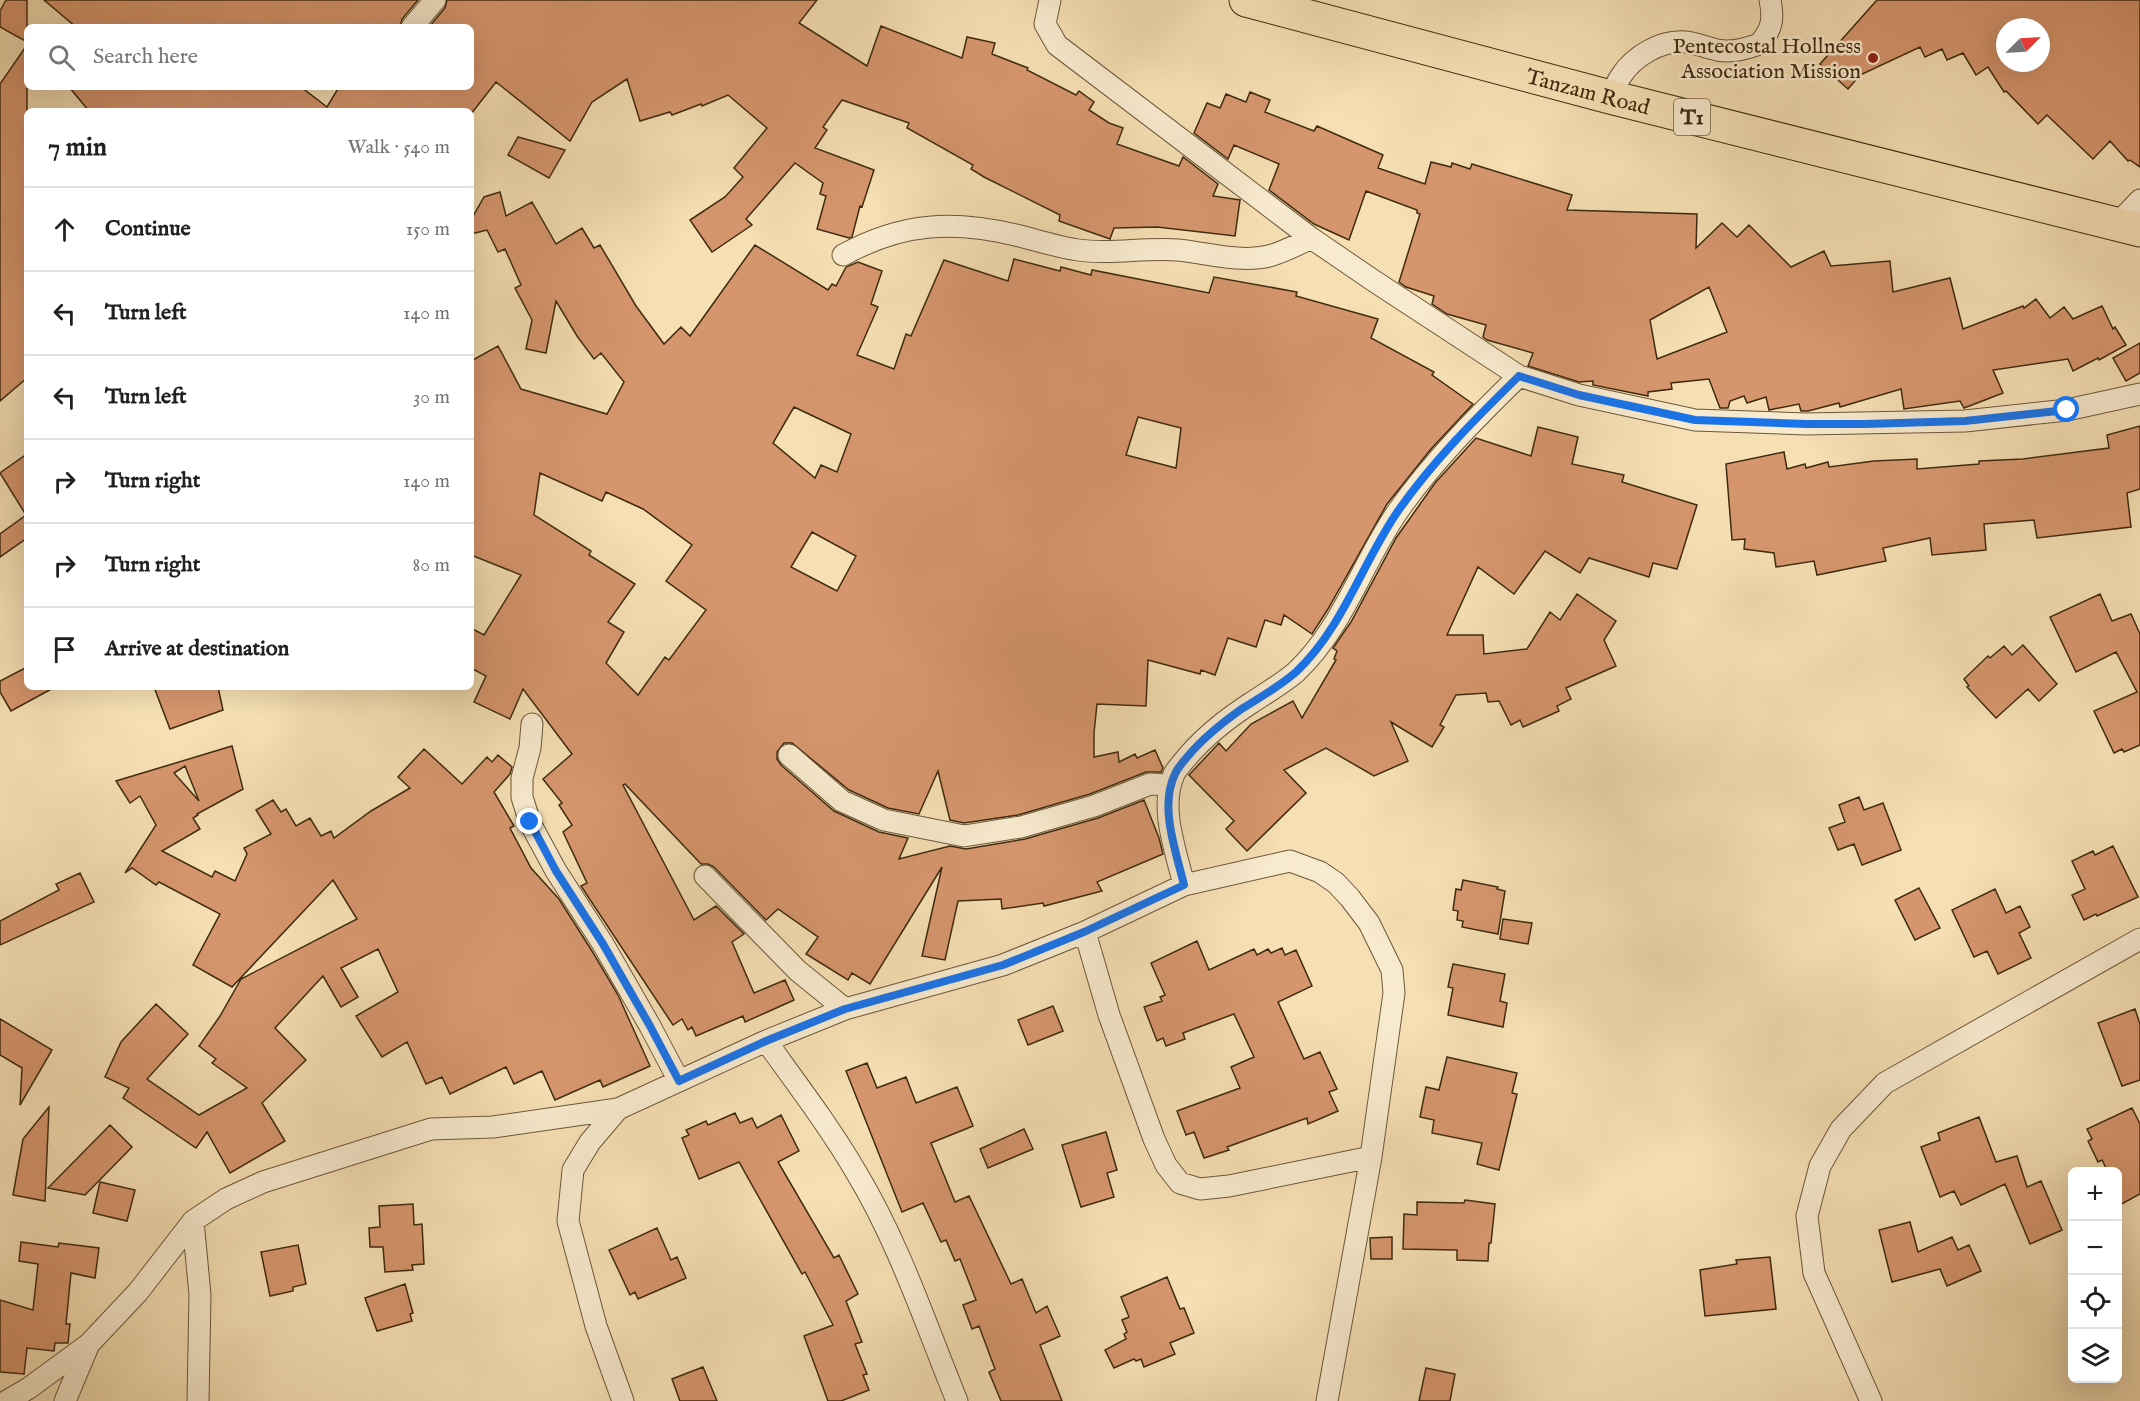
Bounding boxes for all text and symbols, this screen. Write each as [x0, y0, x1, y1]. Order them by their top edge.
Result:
north arrow [1996, 18, 2050, 72]
search box [24, 24, 474, 90]
place label: Pentecostal Hollness Association Mission [1673, 33, 1861, 86]
icon: search [45, 41, 78, 74]
text: Search here [93, 43, 198, 71]
marker: Pentecostal Hollness Association Mission [1866, 51, 1880, 65]
street label: Tanzam Road [1523, 63, 1653, 123]
road number: T1 [1674, 99, 1710, 135]
text: 7 min [48, 131, 107, 164]
text: Walk · 540 m [348, 135, 450, 160]
icon: ahead [48, 213, 81, 246]
text: Continue [105, 215, 191, 243]
text: 150 m [406, 217, 450, 242]
icon: left [48, 297, 81, 330]
text: Turn left [105, 299, 187, 327]
text: 140 m [403, 301, 450, 326]
icon: left [48, 381, 81, 414]
text: Turn left [105, 383, 187, 411]
text: 30 m [413, 385, 450, 410]
route start [2053, 396, 2079, 422]
icon: right [48, 465, 81, 498]
text: Turn right [105, 467, 200, 495]
text: 140 m [403, 469, 450, 494]
icon: right [48, 549, 81, 582]
text: Turn right [105, 551, 200, 579]
text: 80 m [413, 553, 450, 578]
icon: arrive [48, 633, 81, 666]
text: Arrive at destination [105, 635, 289, 663]
route end [516, 808, 542, 834]
map controls [2068, 1167, 2122, 1383]
button: + [2068, 1167, 2122, 1221]
button: − [2068, 1221, 2122, 1275]
button: locate [2068, 1275, 2122, 1329]
button: layers [2068, 1329, 2122, 1383]

